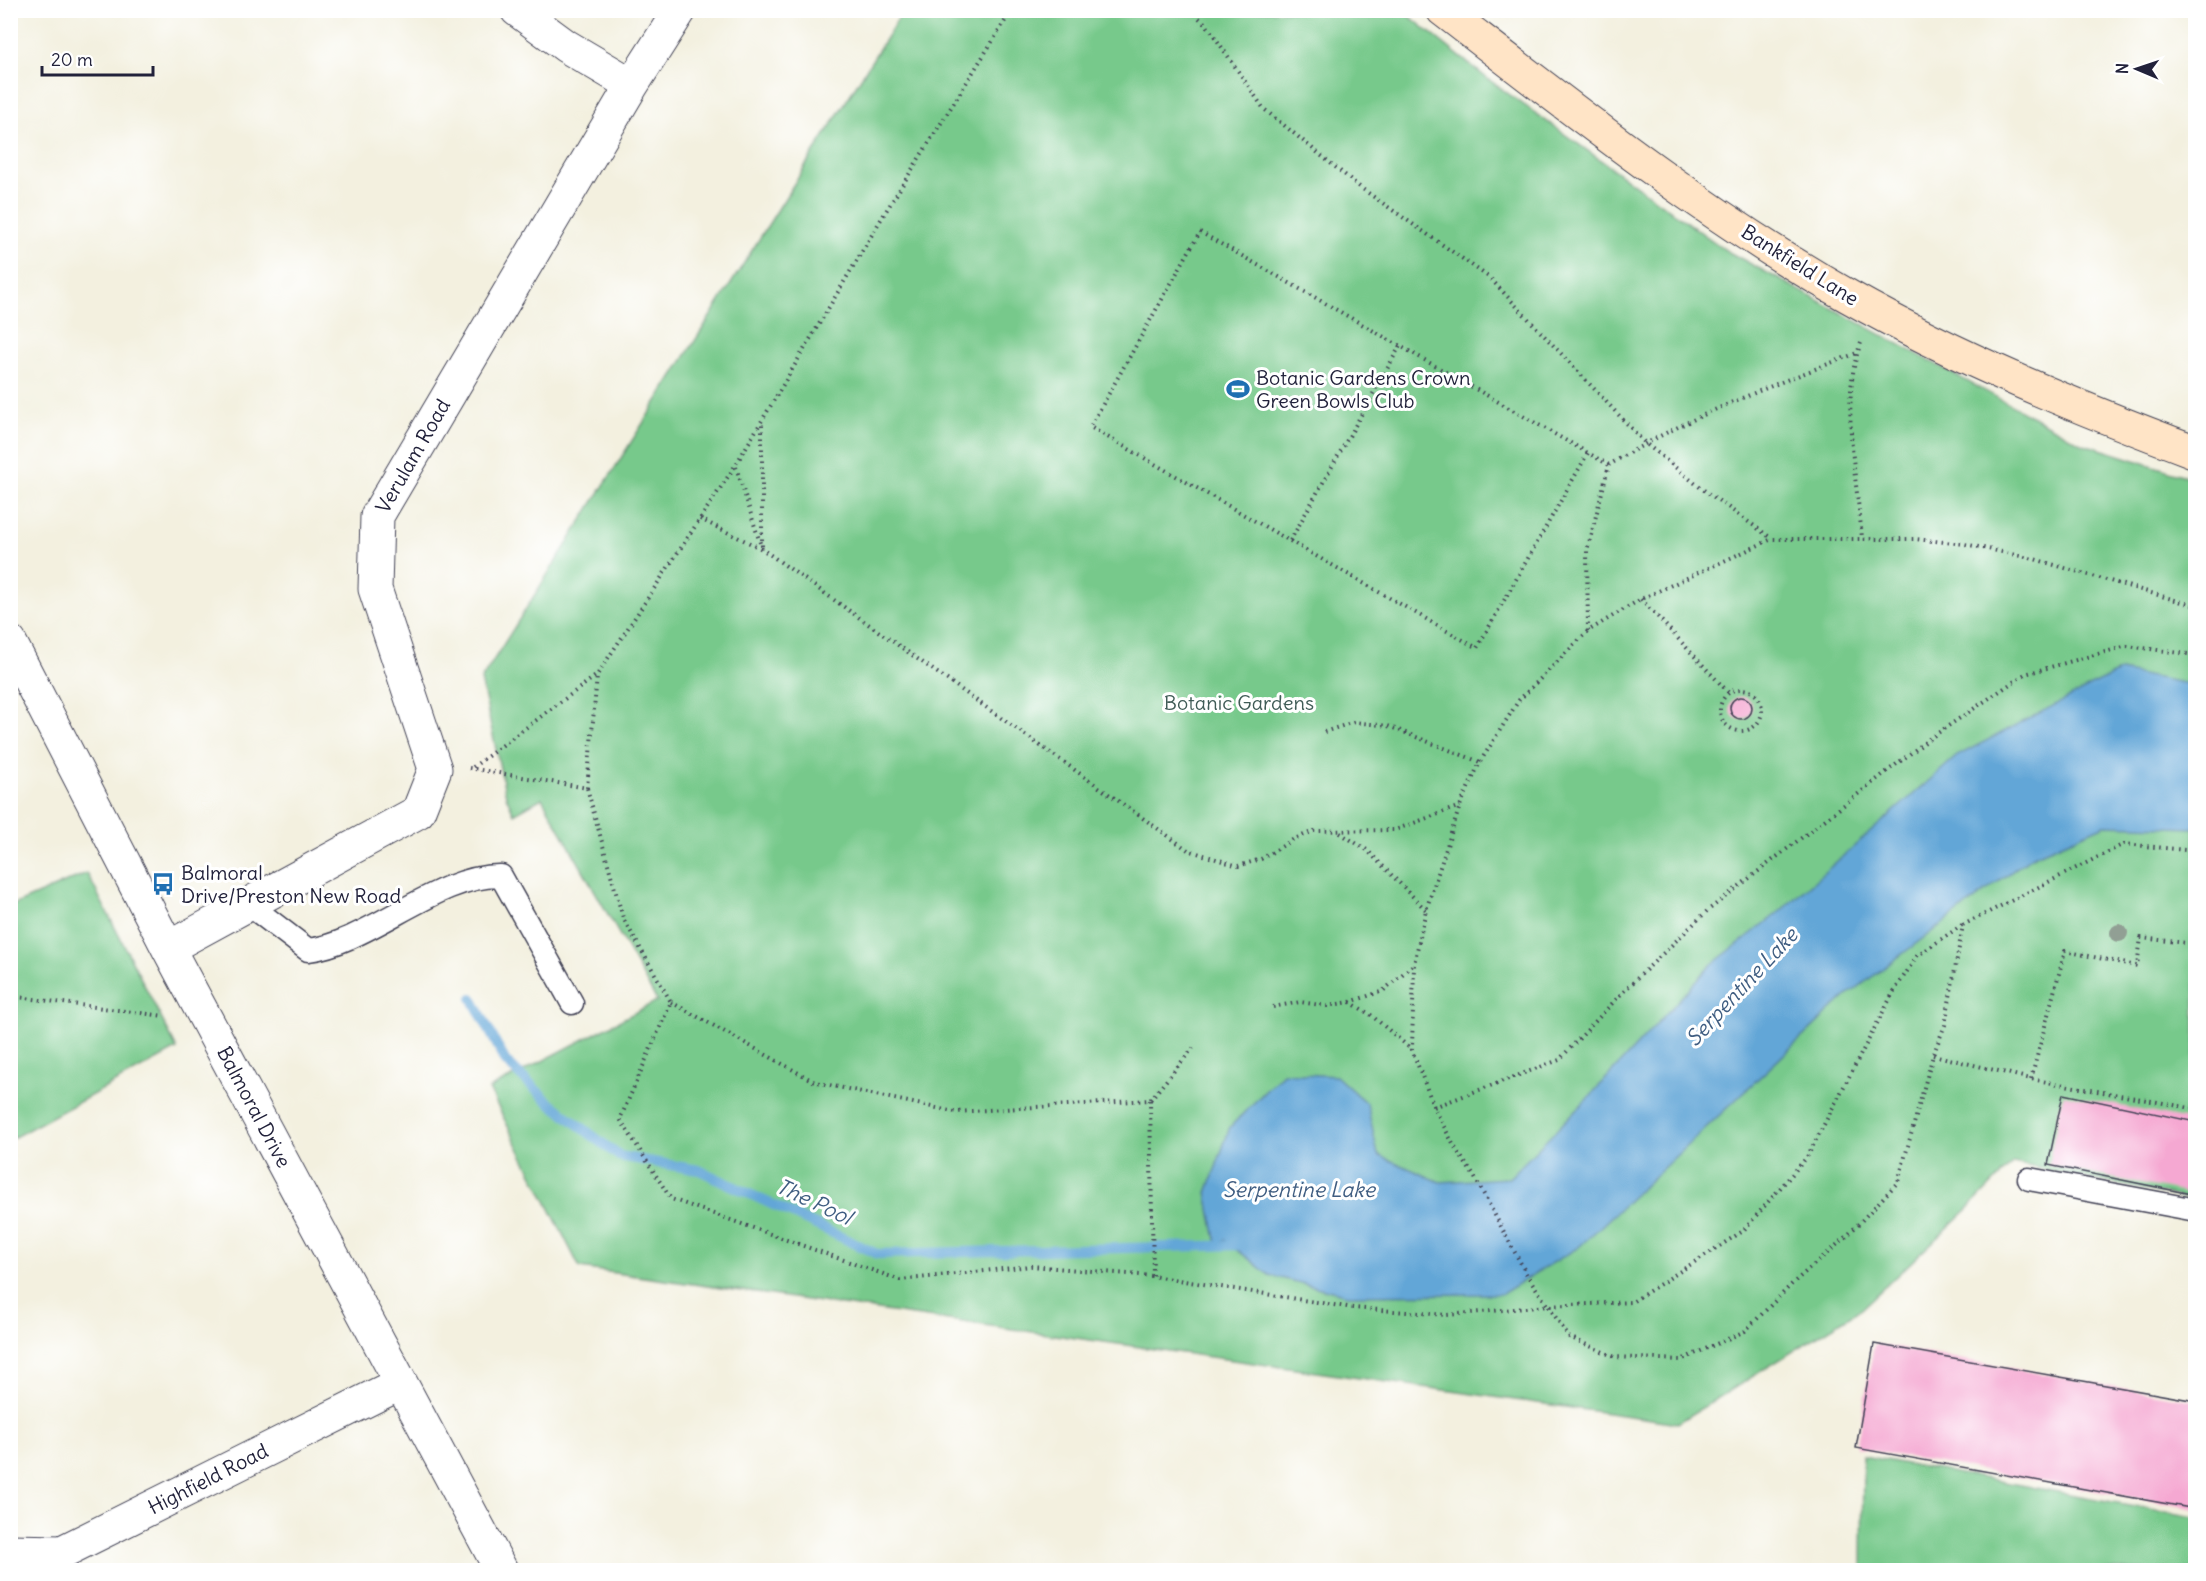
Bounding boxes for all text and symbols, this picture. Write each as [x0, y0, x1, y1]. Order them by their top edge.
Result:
scale bar [42, 39, 153, 77]
north arrow [2107, 39, 2167, 99]
text: 20 m [51, 48, 93, 71]
text: N [2112, 63, 2132, 74]
street label: Bankfield Lane [1737, 219, 1864, 311]
place label: Botanic Gardens Crown Green Bowls Club [1256, 365, 1471, 413]
sports icon: Botanic Gardens Crown Green Bowls Club [1225, 376, 1251, 402]
street label: Verulam Road [370, 394, 455, 517]
park label: Botanic Gardens [1164, 690, 1314, 715]
place label: Balmoral Drive/Preston New Road [181, 860, 401, 908]
bus stop icon: Balmoral Drive/Preston New Road [150, 871, 176, 897]
water label: Serpentine Lake [1680, 921, 1805, 1052]
street label: Balmoral Drive [212, 1042, 297, 1172]
water label: The Pool [772, 1172, 859, 1232]
water label: Serpentine Lake [1223, 1176, 1377, 1203]
street label: Highfield Road [144, 1438, 272, 1519]

